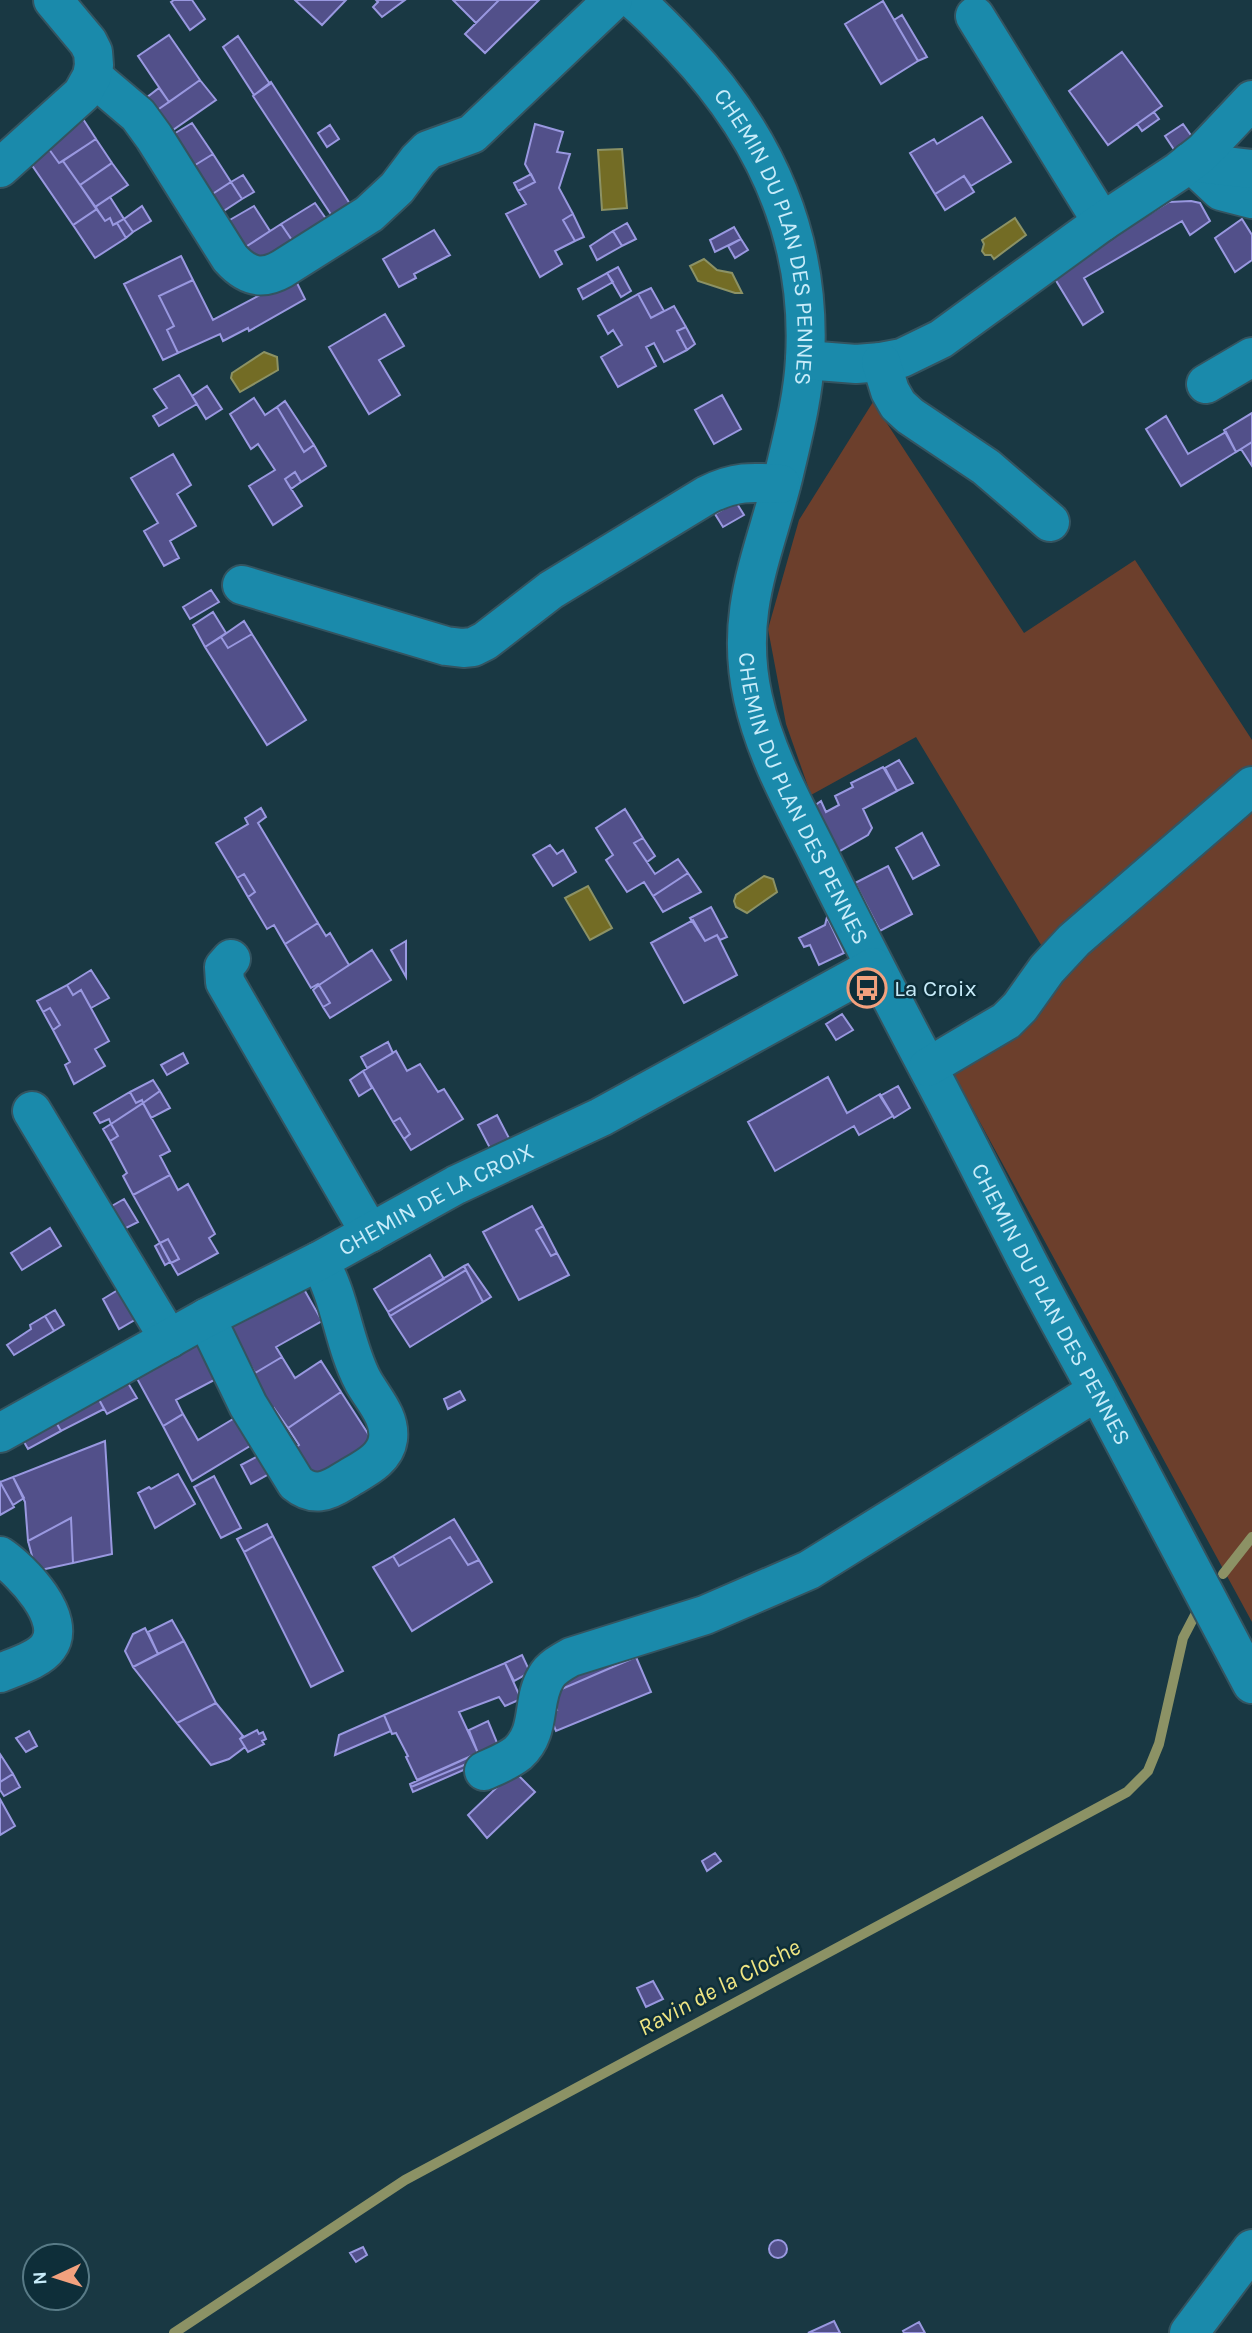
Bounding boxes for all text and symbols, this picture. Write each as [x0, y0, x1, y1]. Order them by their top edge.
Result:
street label: CHEMIN DU PLAN DES PENNES [708, 83, 819, 387]
street label: CHEMIN DU PLAN DES PENNES [733, 651, 874, 949]
bus stop icon: La Croix [846, 967, 888, 1009]
place label: La Croix [894, 975, 977, 1002]
street label: CHEMIN DE LA CROIX [334, 1137, 538, 1262]
street label: CHEMIN DU PLAN DES PENNES [966, 1159, 1136, 1450]
water label: Ravin de la Cloche [633, 1932, 805, 2042]
north arrow [21, 2242, 91, 2312]
text: N [29, 2271, 51, 2286]

